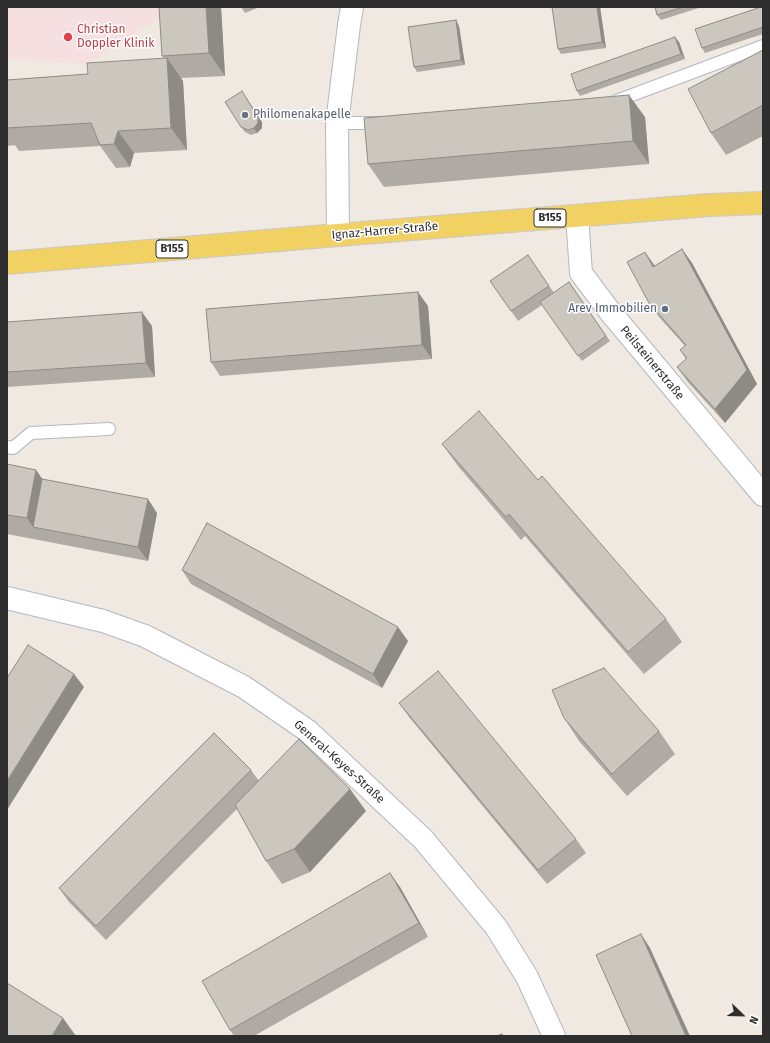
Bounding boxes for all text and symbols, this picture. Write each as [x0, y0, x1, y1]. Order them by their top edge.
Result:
place label: Christian Doppler Klinik [77, 23, 154, 51]
marker: Christian Doppler Klinik [62, 31, 74, 43]
place label: Philomenakapelle [253, 108, 351, 122]
marker: Philomenakapelle [240, 110, 250, 120]
road number: B155 [534, 209, 566, 227]
street label: Ignaz-Harrer-Straße [331, 219, 439, 243]
road number: B155 [156, 240, 188, 258]
place label: Arev Immobilien [568, 302, 657, 316]
marker: Arev Immobilien [660, 304, 670, 314]
street label: Peilsteinerstraße [617, 323, 687, 403]
street label: General-Keyes-Straße [291, 717, 387, 807]
north arrow [722, 995, 762, 1035]
text: N [746, 1014, 761, 1026]

